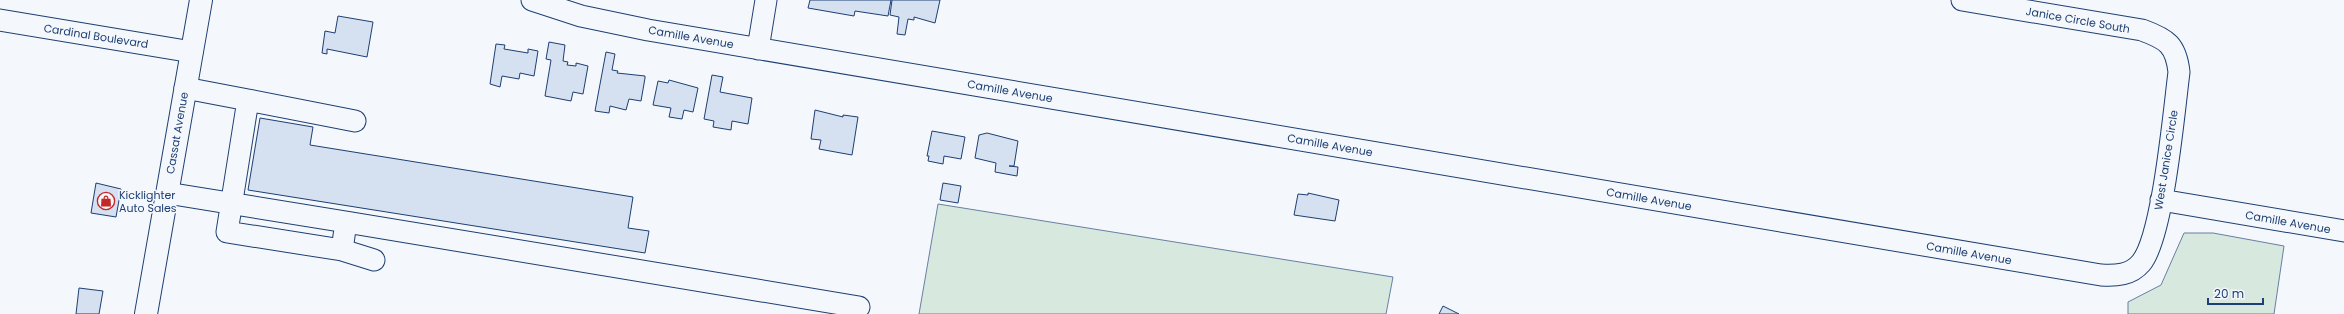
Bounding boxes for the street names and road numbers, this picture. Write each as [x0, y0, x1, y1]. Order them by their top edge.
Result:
street label: Janice Circle South [2025, 3, 2131, 37]
street label: Cardinal Boulevard [43, 20, 149, 52]
street label: Camille Avenue [647, 22, 735, 52]
street label: Camille Avenue [966, 76, 1054, 106]
street label: Cassat Avenue [162, 91, 192, 175]
street label: West Janice Circle [2150, 109, 2182, 211]
street label: Camille Avenue [1286, 130, 1374, 160]
street label: Camille Avenue [1605, 184, 1693, 214]
street label: Camille Avenue [2244, 207, 2332, 237]
street label: Camille Avenue [1925, 238, 2013, 268]

